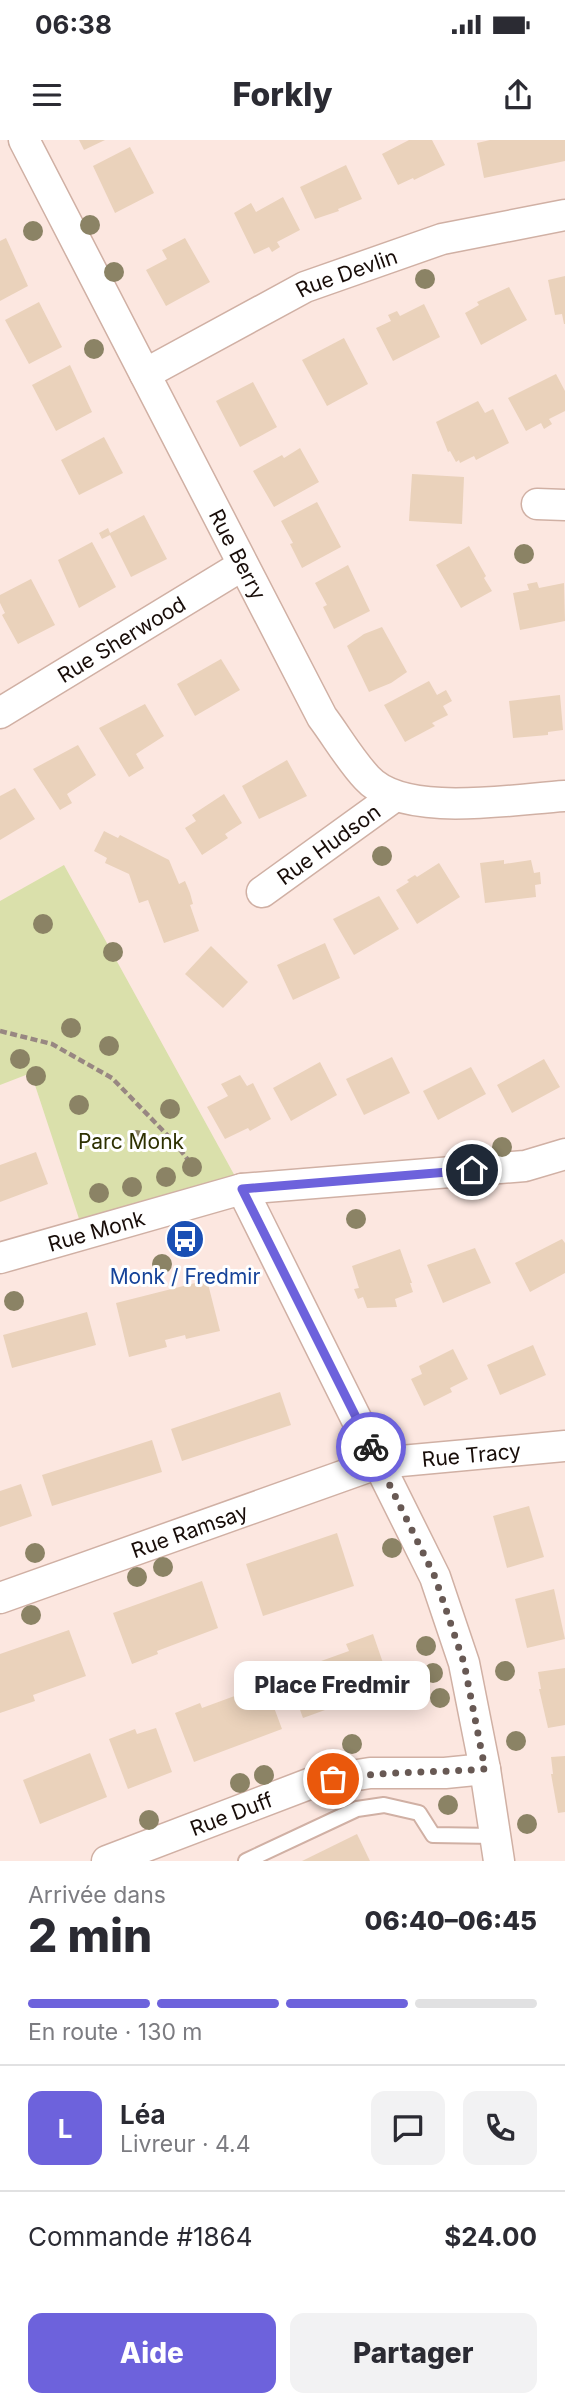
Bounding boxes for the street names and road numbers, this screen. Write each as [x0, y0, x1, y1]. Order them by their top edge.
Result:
street label: Rue Devlin [291, 243, 400, 302]
street label: Rue Berry [204, 505, 272, 604]
street label: Rue Sherwood [53, 591, 190, 688]
street label: Rue Hudson [272, 798, 385, 890]
street label: Rue Monk [45, 1205, 148, 1256]
street label: Rue Tracy [421, 1438, 522, 1472]
street label: Rue Ramsay [128, 1498, 251, 1563]
street label: Rue Duff [186, 1786, 276, 1841]

